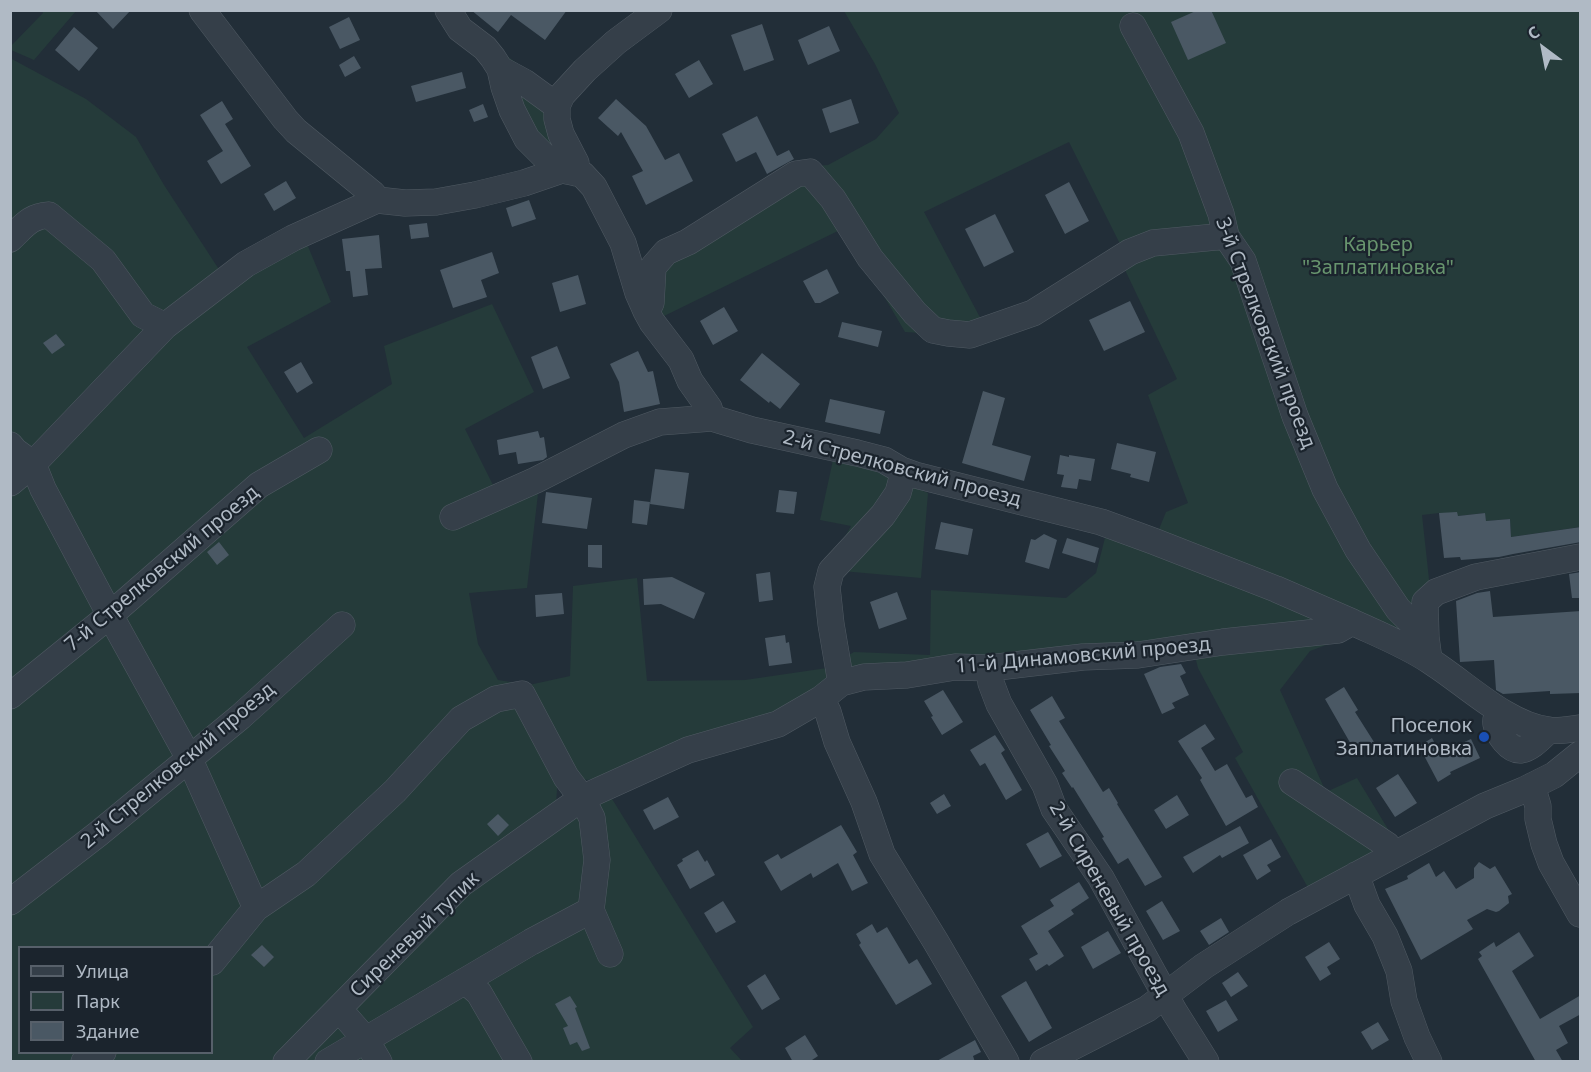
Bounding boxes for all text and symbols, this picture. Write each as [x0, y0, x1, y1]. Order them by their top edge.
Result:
north arrow [1513, 18, 1573, 78]
text: С [1523, 21, 1544, 45]
street label: 3-й Стрелковский проезд [1210, 214, 1320, 452]
park label: Карьер "Заплатиновка" [1302, 233, 1454, 280]
street label: 2-й Стрелковский проезд [780, 426, 1024, 512]
street label: 7-й Стрелковский проезд [60, 481, 264, 657]
street label: 11-й Динамовский проезд [955, 633, 1211, 679]
street label: 2-й Стрелковский проезд [76, 678, 280, 854]
place label: Поселок Заплатиновка [1336, 714, 1472, 761]
marker: Поселок Заплатиновка [1477, 730, 1491, 744]
street label: 2-й Сиреневый проезд [1044, 798, 1174, 1000]
street label: Сиреневый тупик [345, 867, 485, 1003]
legend [18, 946, 213, 1054]
text: Улица [76, 959, 129, 983]
text: Парк [76, 989, 120, 1013]
text: Здание [76, 1019, 139, 1043]

